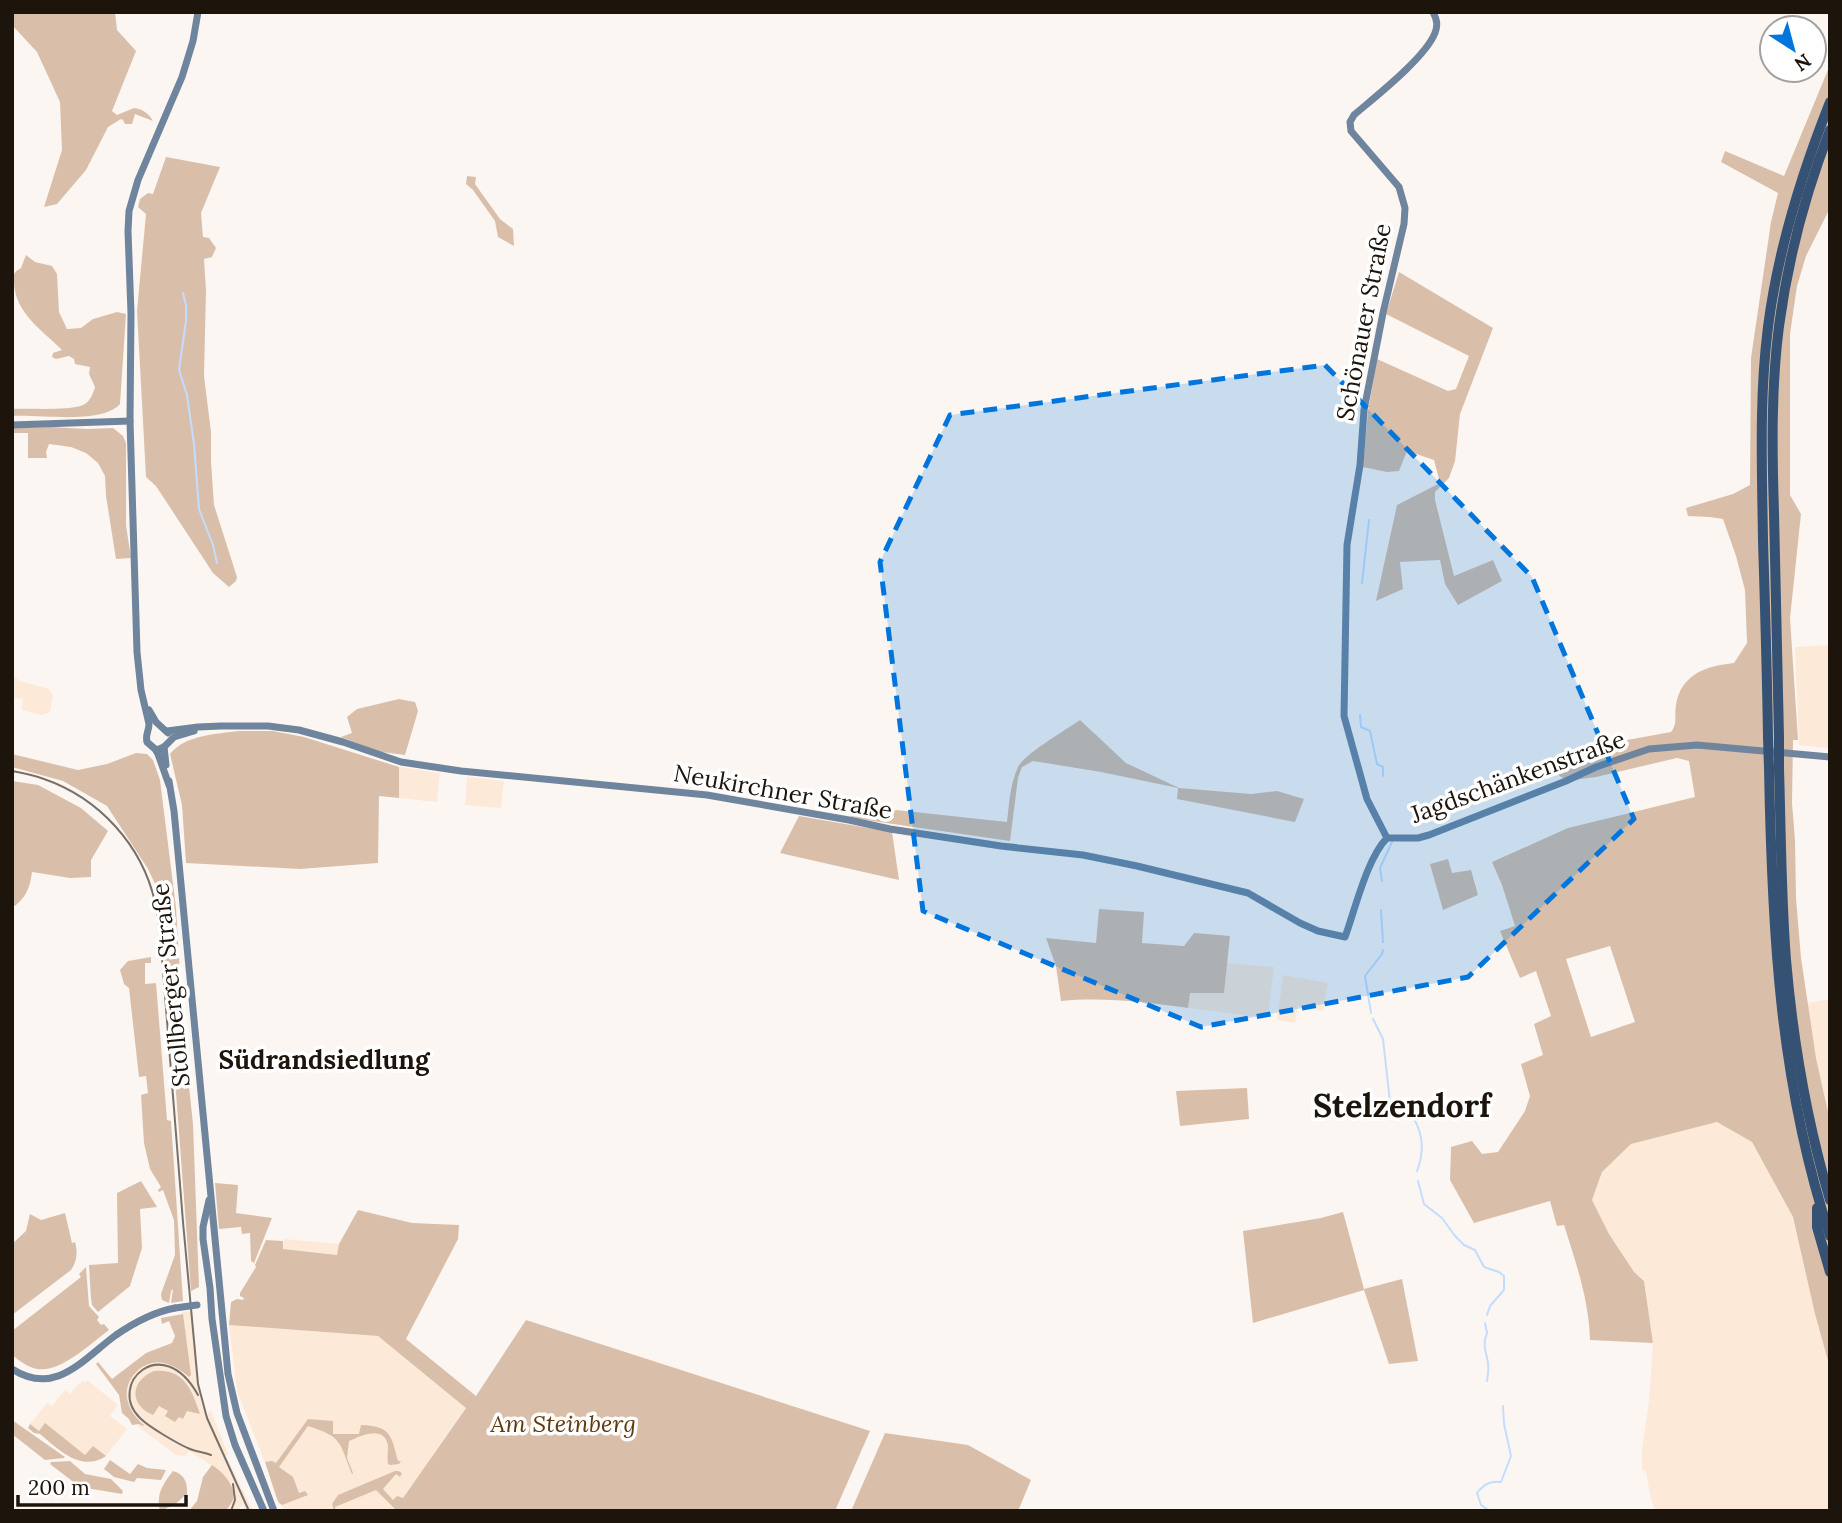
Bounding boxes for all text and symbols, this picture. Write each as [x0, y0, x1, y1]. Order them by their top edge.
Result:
north arrow [1758, 14, 1828, 84]
text: N [1790, 49, 1816, 77]
street label: Schönauer Straße [1329, 221, 1398, 423]
street label: Jagdschänkenstraße [1405, 723, 1629, 830]
street label: Neukirchner Straße [671, 757, 895, 826]
street label: Stollberger Straße [144, 882, 197, 1089]
district label: Südrandsiedlung [219, 1043, 431, 1076]
district label: Stelzendorf [1313, 1085, 1493, 1126]
park label: Am Steinberg [489, 1408, 636, 1439]
scale bar [18, 1464, 186, 1508]
text: 200 m [28, 1474, 90, 1501]

